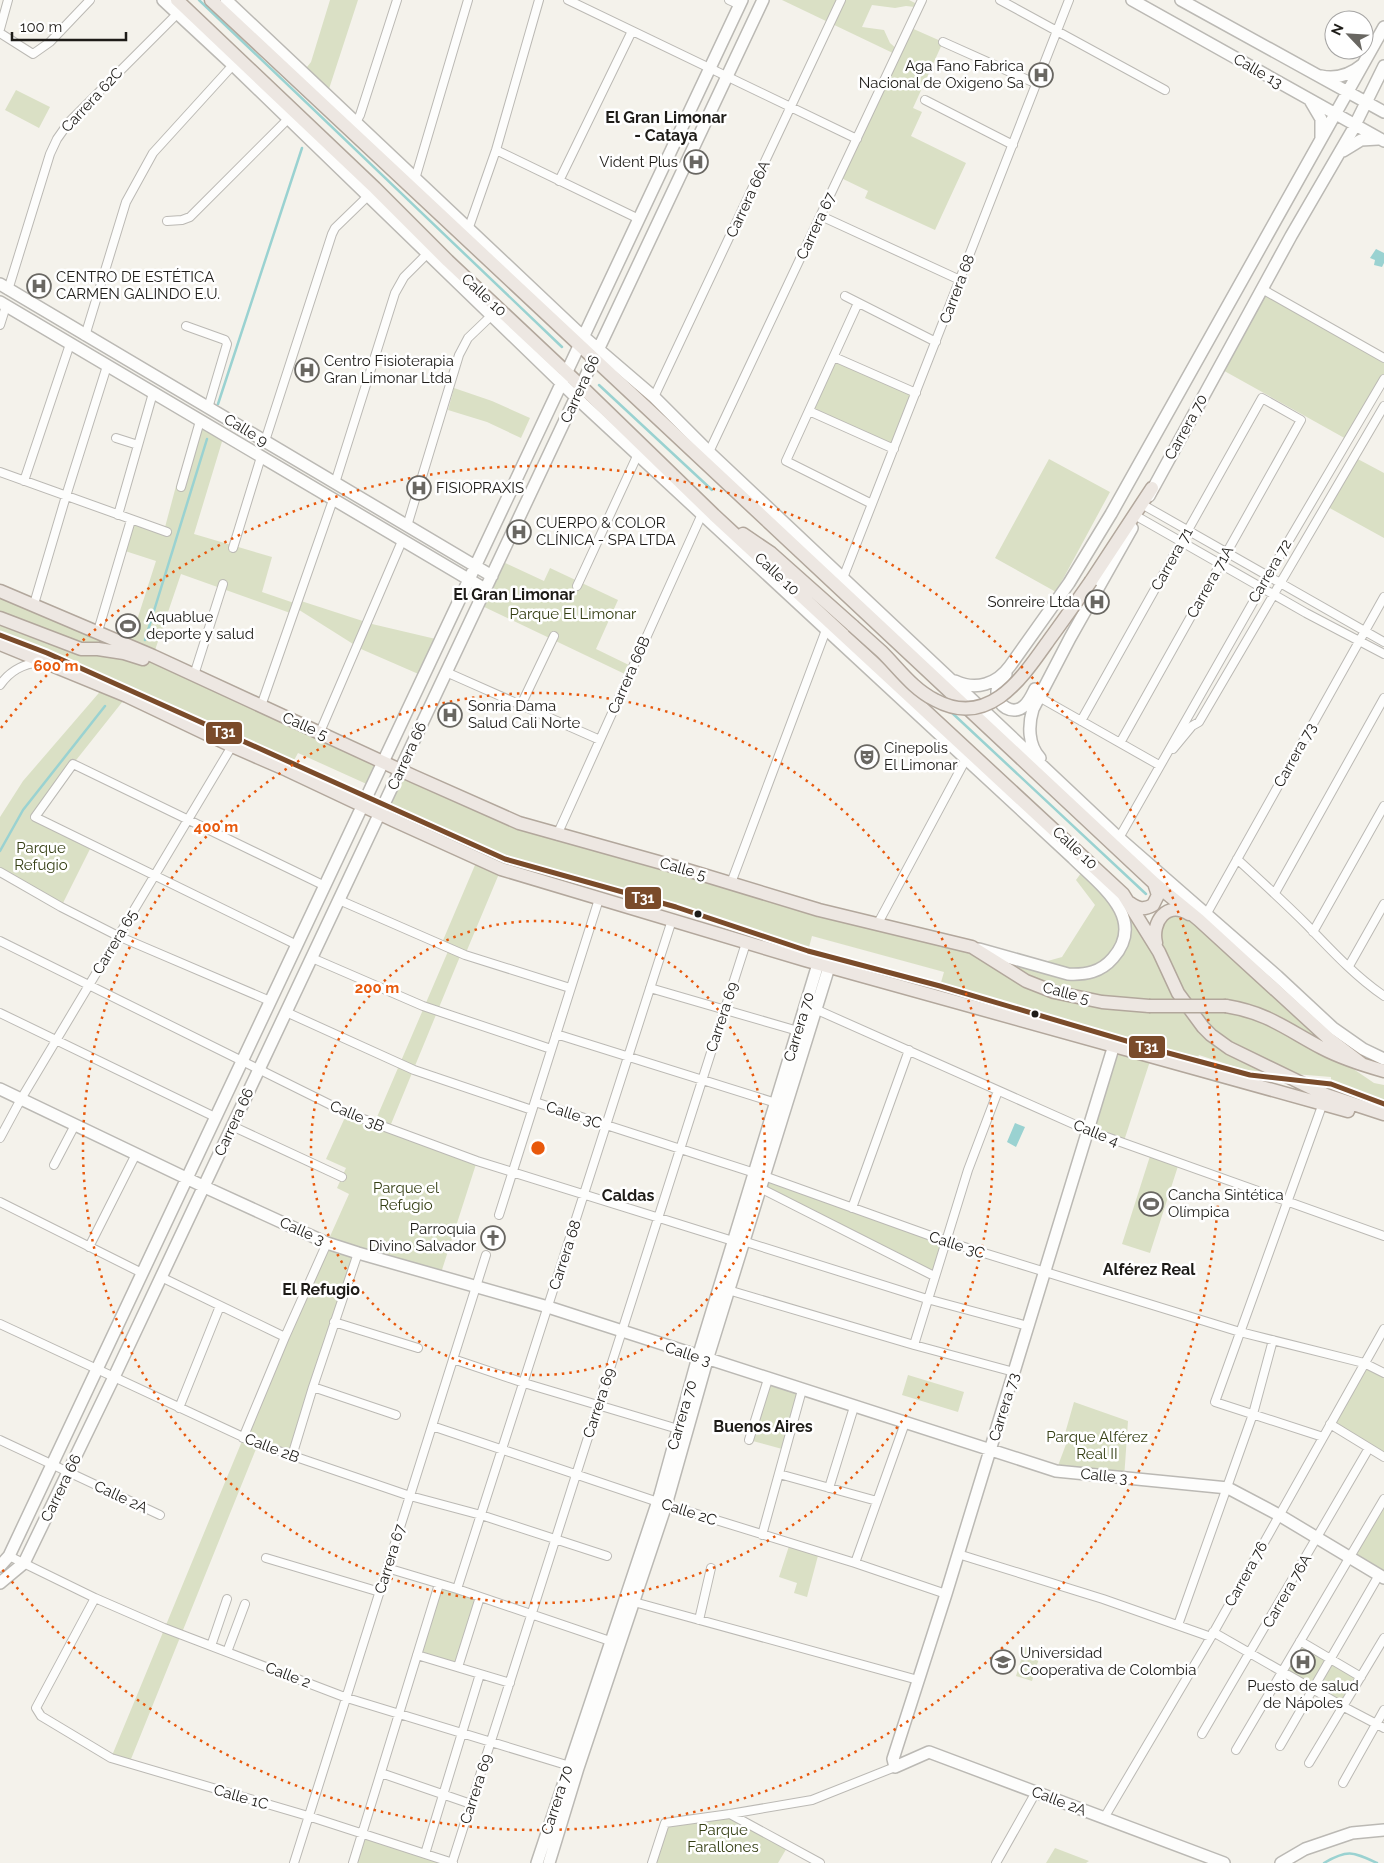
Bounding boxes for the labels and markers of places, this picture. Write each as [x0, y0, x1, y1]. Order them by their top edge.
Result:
place label: Aga Fano Fabrica Nacional de Oxigeno Sa [859, 57, 1024, 92]
hospital icon: Aga Fano Fabrica Nacional de Oxigeno Sa [1028, 62, 1054, 88]
hospital icon: Vident Plus [683, 149, 709, 175]
place label: Vident Plus [599, 153, 678, 171]
place label: CENTRO DE ESTÉTICA CARMEN GALINDO E.U. [56, 268, 220, 303]
hospital icon: CENTRO DE ESTÉTICA CARMEN GALINDO E.U. [26, 273, 52, 299]
place label: Centro Fisioterapia Gran Limonar Ltda [324, 352, 454, 387]
hospital icon: Centro Fisioterapia Gran Limonar Ltda [294, 357, 320, 383]
hospital icon: FISIOPRAXIS [406, 475, 432, 501]
place label: FISIOPRAXIS [436, 479, 524, 497]
place label: CUERPO & COLOR CLÍNICA - SPA LTDA [536, 514, 676, 549]
hospital icon: CUERPO & COLOR CLÍNICA - SPA LTDA [506, 519, 532, 545]
hospital icon: Sonreire Ltda [1084, 589, 1110, 615]
place label: Sonreire Ltda [987, 593, 1080, 611]
place label: Aquablue deporte y salud [146, 608, 254, 643]
sports icon: Aquablue deporte y salud [115, 613, 141, 639]
place label: Sonria Dama Salud Cali Norte [468, 697, 581, 732]
hospital icon: Sonria Dama Salud Cali Norte [437, 702, 463, 728]
place label: Cinepolis El Limonar [884, 739, 958, 774]
theatre icon: Cinepolis El Limonar [854, 744, 880, 770]
unlabelled marker [693, 909, 703, 919]
unlabelled marker [1030, 1009, 1040, 1019]
centre of rings [529, 1139, 547, 1157]
place label: Cancha Sintética Olímpica [1168, 1186, 1284, 1221]
sports icon: Cancha Sintética Olímpica [1138, 1191, 1164, 1217]
place label: Parroquia Divino Salvador [369, 1220, 477, 1255]
church icon: Parroquia Divino Salvador [480, 1225, 506, 1251]
place label: Universidad Cooperativa de Colombia [1020, 1644, 1196, 1679]
school or university icon: Universidad Cooperativa de Colombia [990, 1649, 1016, 1675]
hospital icon: Puesto de salud de Nápoles [1290, 1649, 1316, 1675]
place label: Puesto de salud de Nápoles [1247, 1677, 1359, 1712]

